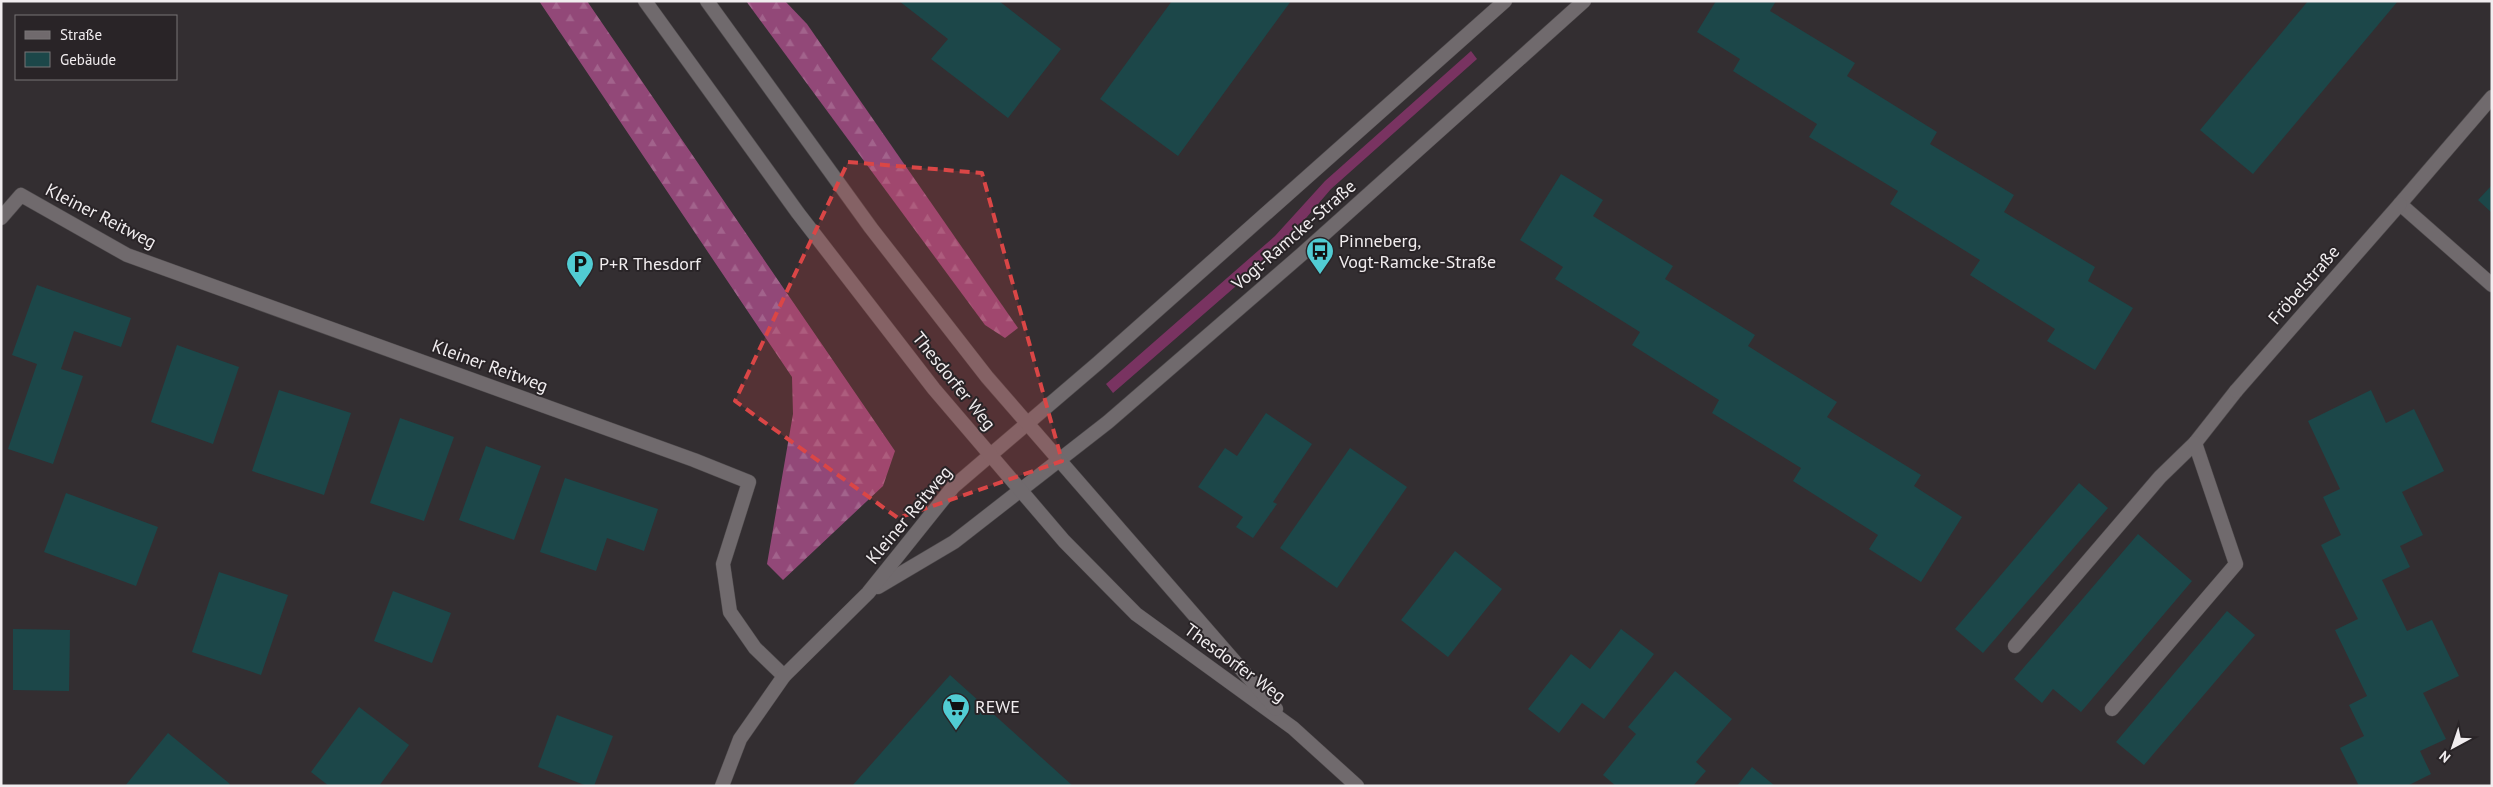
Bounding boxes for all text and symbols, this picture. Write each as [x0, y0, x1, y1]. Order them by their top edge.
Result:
legend [15, 15, 178, 80]
text: Straße [60, 25, 102, 44]
text: Gebäude [60, 50, 116, 69]
street label: Vogt-Ramcke-Straße [1226, 174, 1361, 296]
street label: Kleiner Reitweg [42, 178, 161, 253]
place label: Pinneberg, Vogt-Ramcke-Straße [1338, 229, 1496, 273]
bus stop icon: Pinneberg, Vogt-Ramcke-Straße [1305, 236, 1335, 275]
street label: Fröbelstraße [2263, 240, 2344, 329]
parking icon: P+R Thesdorf [565, 249, 595, 288]
place label: P+R Thesdorf [599, 252, 702, 275]
street label: Thesdorfer Weg [908, 327, 1001, 435]
street label: Kleiner Reitweg [429, 334, 551, 397]
street label: Kleiner Reitweg [861, 461, 957, 569]
street label: Thesdorfer Weg [1180, 618, 1291, 707]
supermarket icon: REWE [941, 692, 971, 731]
place label: REWE [975, 695, 1020, 718]
north arrow [2428, 722, 2478, 772]
text: N [2435, 747, 2454, 767]

